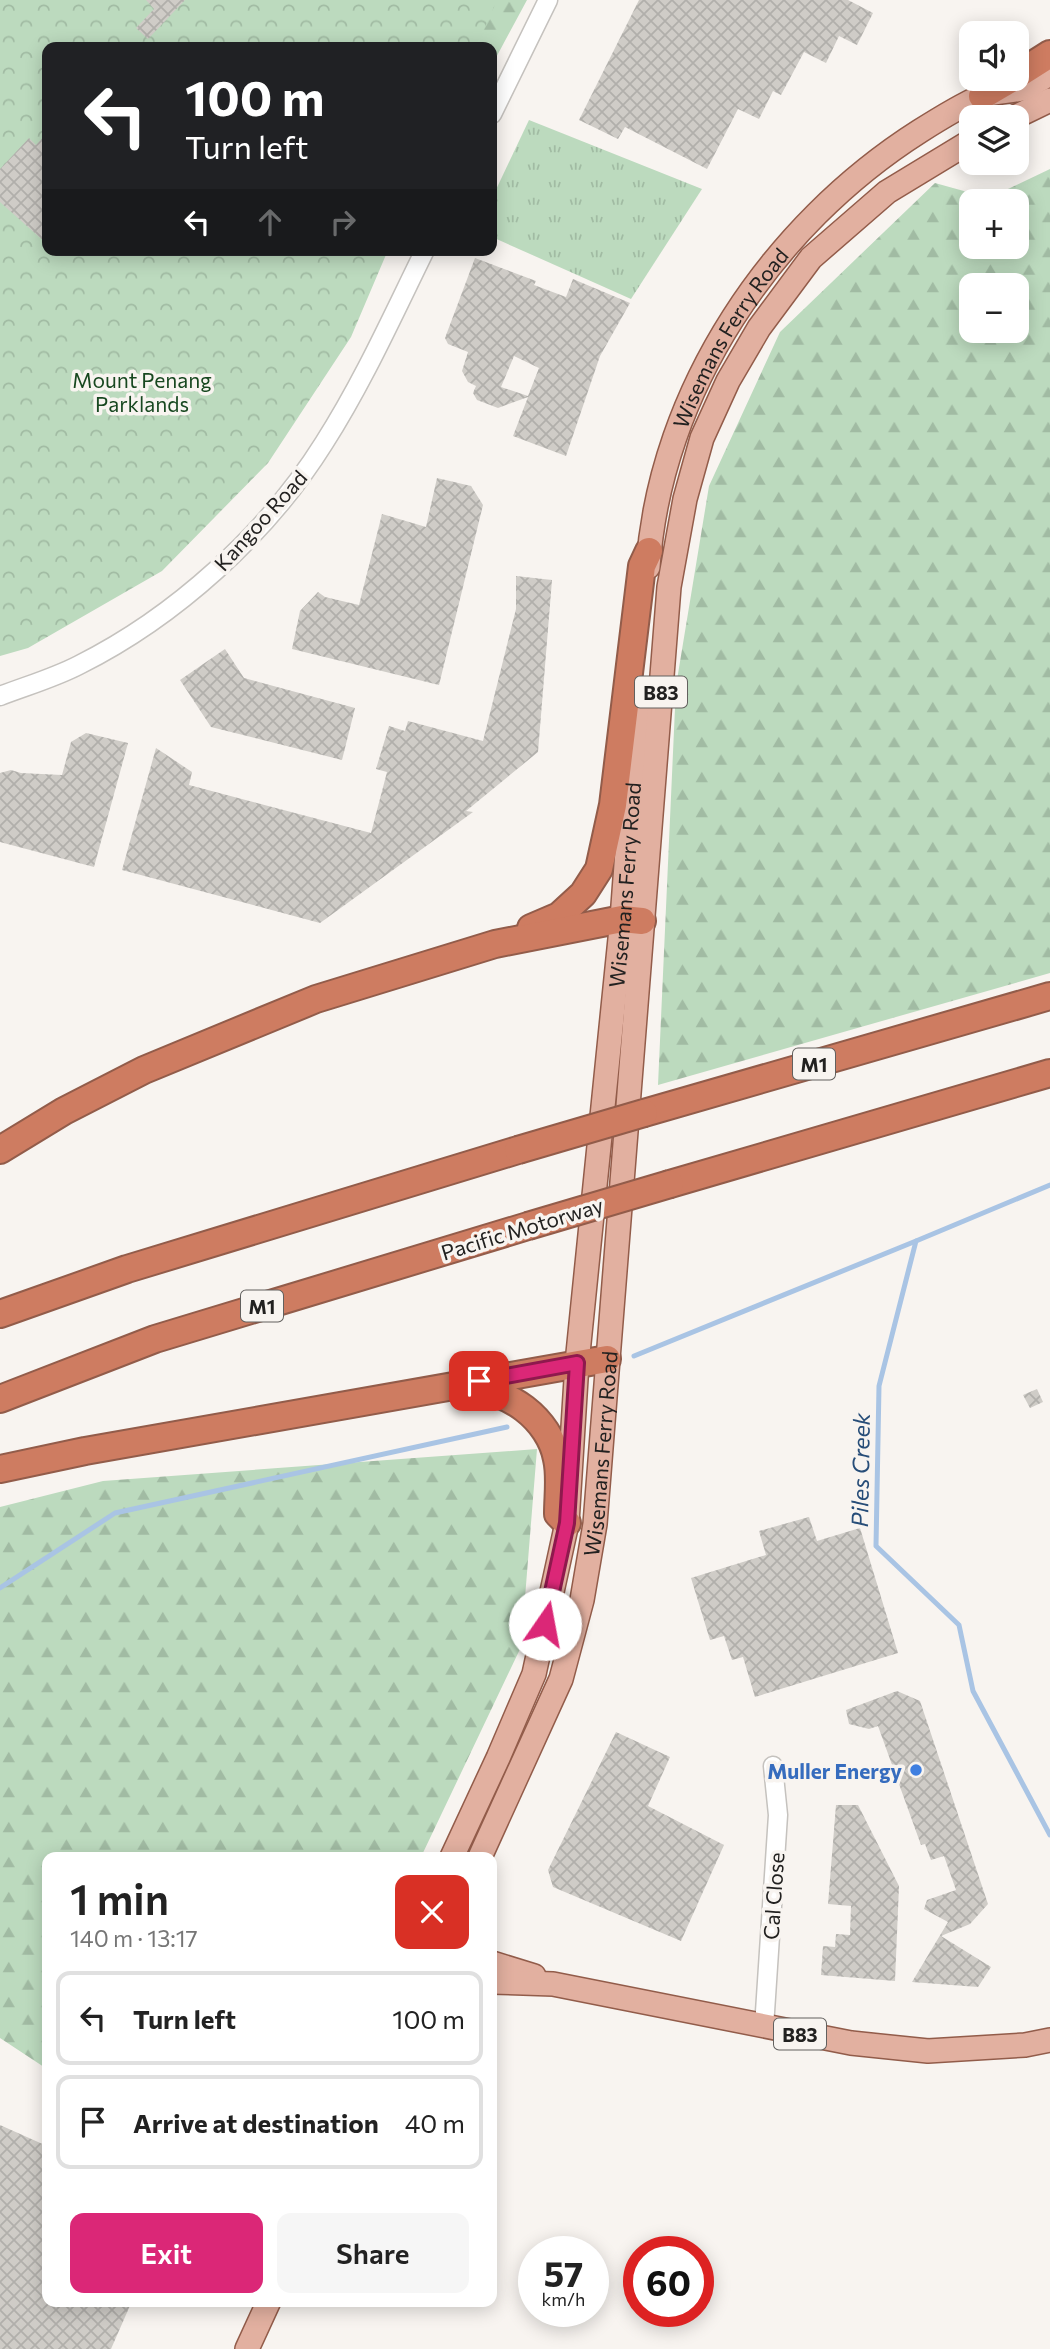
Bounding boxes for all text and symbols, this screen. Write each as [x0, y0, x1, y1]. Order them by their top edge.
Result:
map controls [959, 21, 1029, 343]
button: sound [959, 21, 1029, 91]
text: 100 m [185, 66, 324, 126]
icon: left [70, 70, 161, 161]
button: layers [959, 105, 1029, 175]
text: Turn left [185, 126, 309, 166]
button: + [959, 189, 1029, 259]
icon: left [178, 203, 216, 241]
icon: ahead [251, 203, 289, 241]
icon: right [324, 203, 362, 241]
street label: Wisemans Ferry Road [667, 242, 793, 431]
button: − [959, 273, 1029, 343]
park label: Mount Penang Parklands [72, 367, 212, 416]
street label: Kangoo Road [208, 465, 312, 575]
road number: B83 [635, 677, 687, 708]
street label: Wisemans Ferry Road [603, 781, 645, 989]
road number: M1 [793, 1048, 835, 1080]
street label: Pacific Motorway [438, 1191, 606, 1265]
road number: M1 [241, 1290, 283, 1322]
street label: Wisemans Ferry Road [577, 1350, 621, 1558]
pin [449, 1351, 509, 1411]
icon: arrive [460, 1362, 498, 1400]
water label: Piles Creek [845, 1412, 875, 1527]
position arrow [508, 1587, 582, 1661]
place label: Muller Energy [767, 1758, 902, 1783]
marker: Muller Energy [908, 1762, 924, 1778]
street label: Cal Close [757, 1852, 789, 1940]
text: 1 min [70, 1872, 169, 1924]
button: close [395, 1875, 469, 1949]
text: 140 m · 13:17 [70, 1924, 198, 1952]
icon: left [74, 1999, 112, 2037]
text: Turn left [133, 2003, 236, 2034]
text: 100 m [392, 2003, 465, 2034]
road number: B83 [774, 2018, 826, 2050]
icon: arrive [74, 2103, 112, 2141]
text: Arrive at destination [133, 2107, 379, 2138]
text: 40 m [405, 2107, 465, 2138]
button: Exit [70, 2213, 263, 2293]
button: Share [277, 2213, 469, 2293]
speed limit sign: 60 [623, 2236, 714, 2327]
text: 57 [544, 2251, 583, 2294]
text: km/h [542, 2288, 585, 2310]

